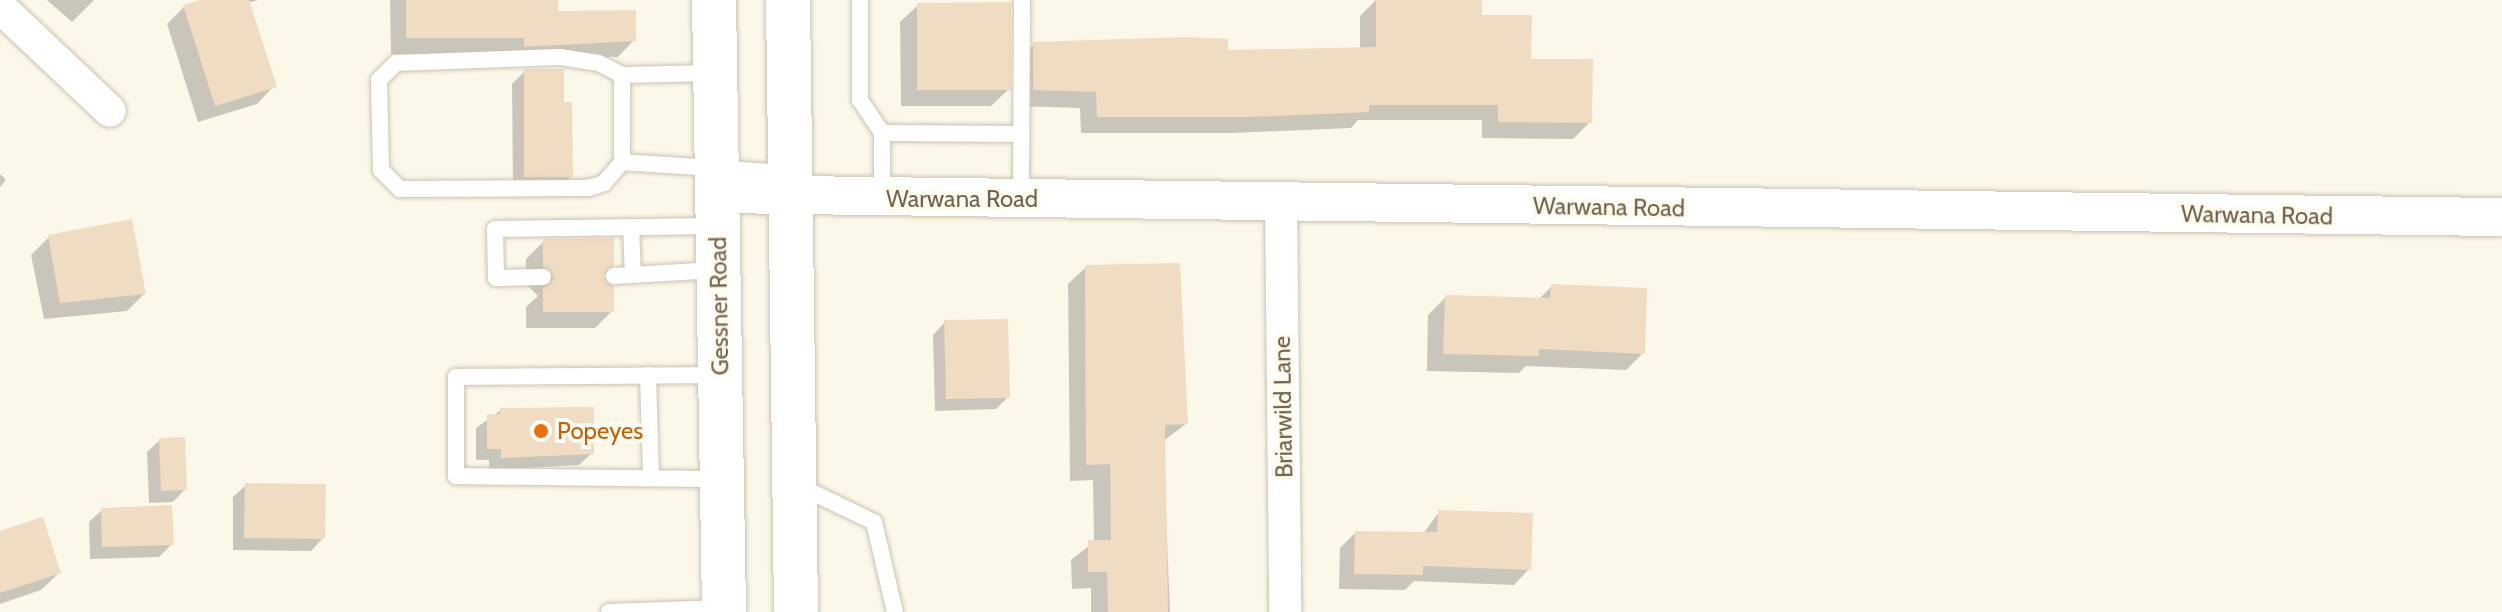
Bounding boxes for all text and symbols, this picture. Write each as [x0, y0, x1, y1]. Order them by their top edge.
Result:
street label: Warwana Road [886, 185, 1038, 213]
street label: Warwana Road [1533, 191, 1685, 223]
street label: Warwana Road [2181, 199, 2333, 231]
street label: Gessner Road [703, 236, 735, 376]
street label: Briarwild Lane [1267, 336, 1299, 478]
place label: Popeyes [557, 417, 643, 445]
marker: Popeyes [532, 422, 550, 440]

